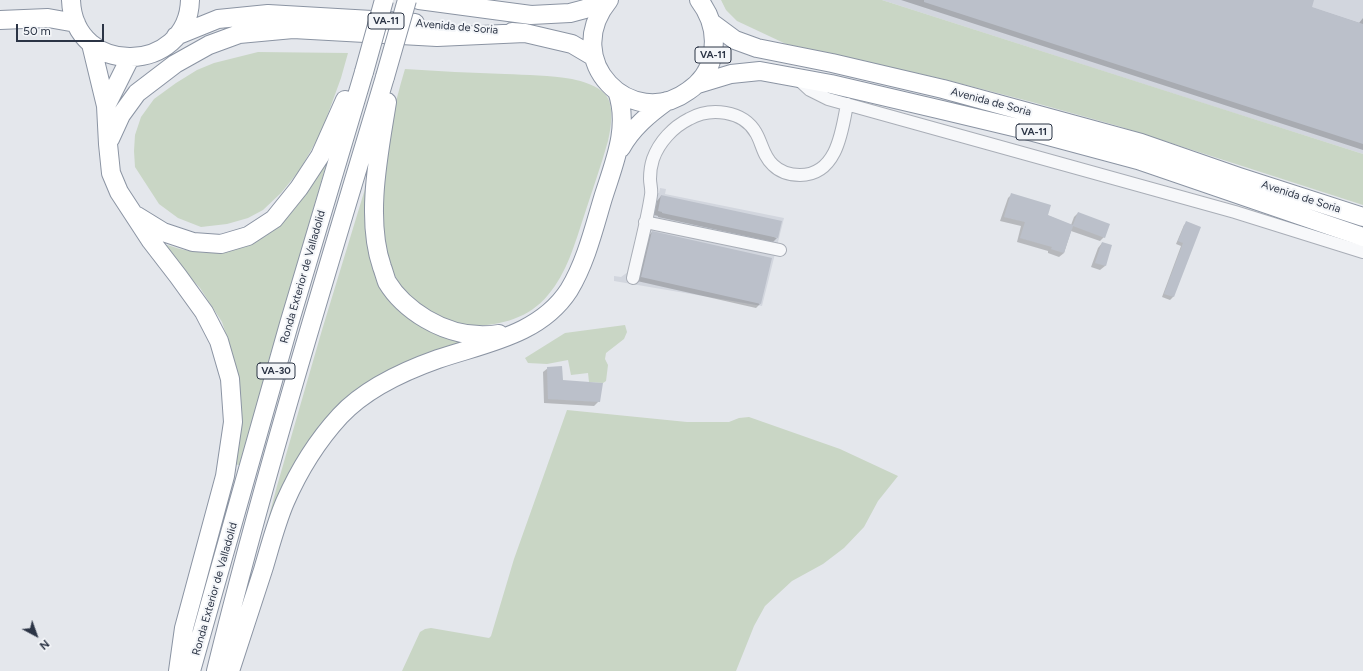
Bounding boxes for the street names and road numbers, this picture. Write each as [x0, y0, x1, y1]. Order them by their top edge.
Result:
road number: VA-11 [368, 13, 404, 29]
street label: Avenida de Soria [415, 17, 499, 37]
road number: VA-11 [695, 47, 731, 63]
street label: Avenida de Soria [949, 85, 1033, 119]
road number: VA-11 [1016, 124, 1052, 140]
street label: Avenida de Soria [1260, 178, 1342, 216]
street label: Ronda Exterior de Valladolid [278, 209, 328, 345]
road number: VA-30 [257, 363, 295, 379]
street label: Ronda Exterior de Valladolid [190, 521, 240, 657]

